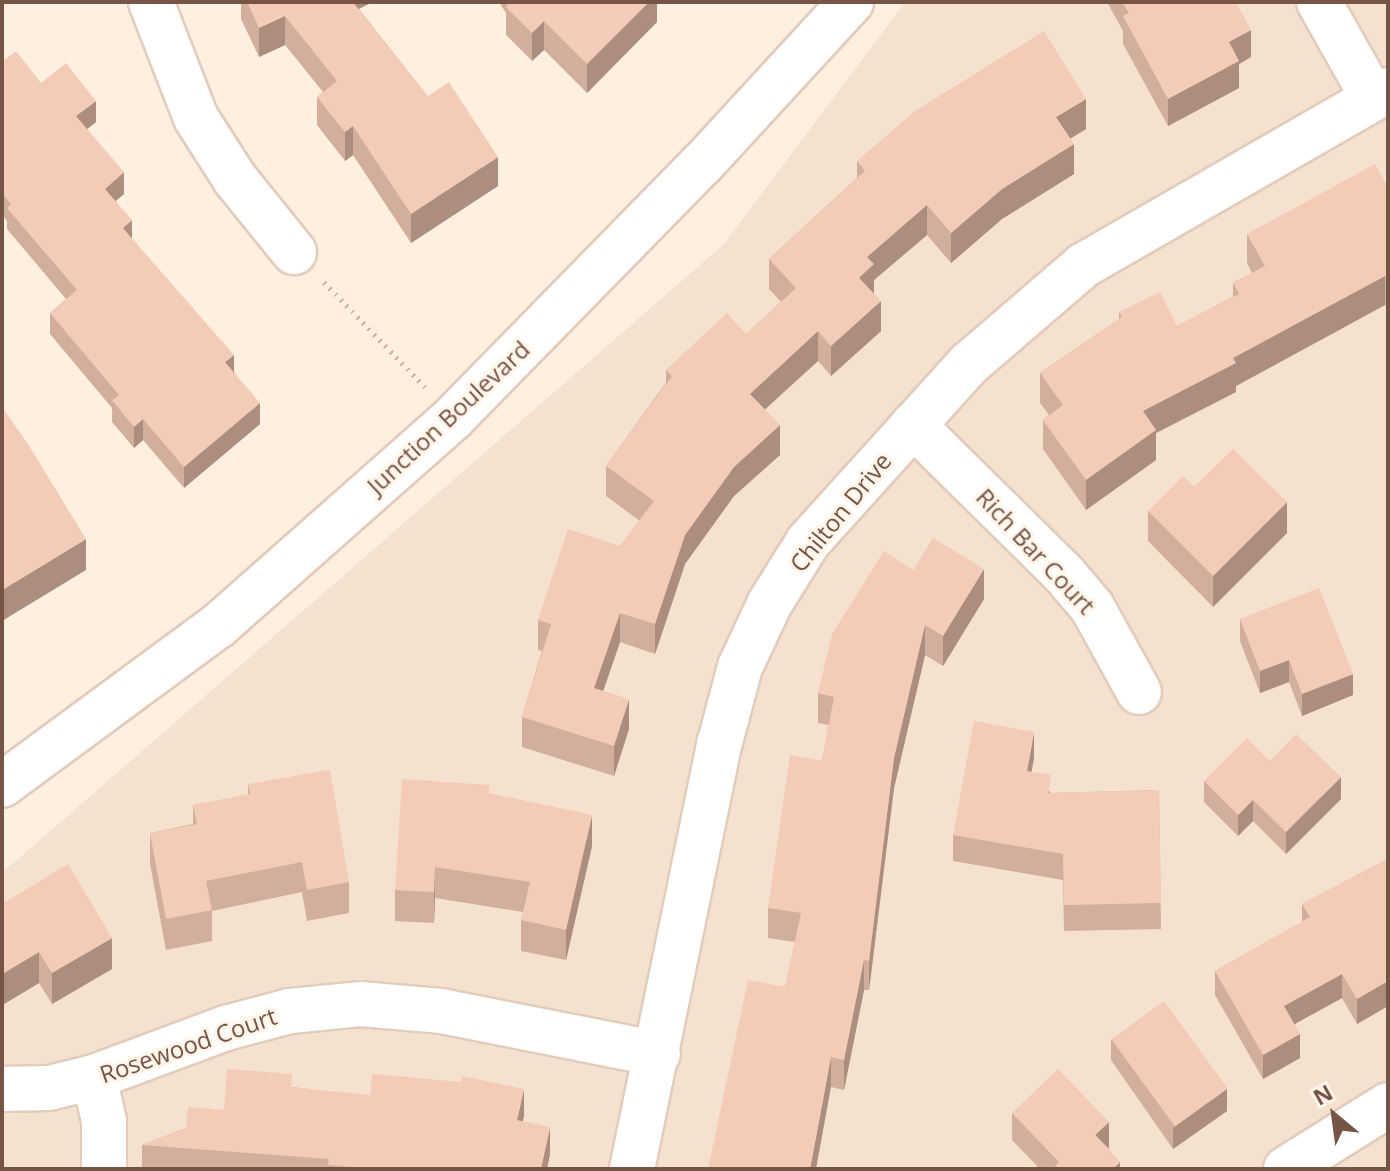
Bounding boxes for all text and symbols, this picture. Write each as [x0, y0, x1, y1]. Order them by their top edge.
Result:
street label: Junction Boulevard [361, 334, 535, 500]
street label: Chilton Drive [783, 447, 897, 577]
street label: Rich Bar Court [971, 482, 1101, 620]
street label: Rosewood Court [96, 1001, 280, 1089]
north arrow [1294, 1075, 1374, 1155]
text: N [1307, 1077, 1337, 1111]

